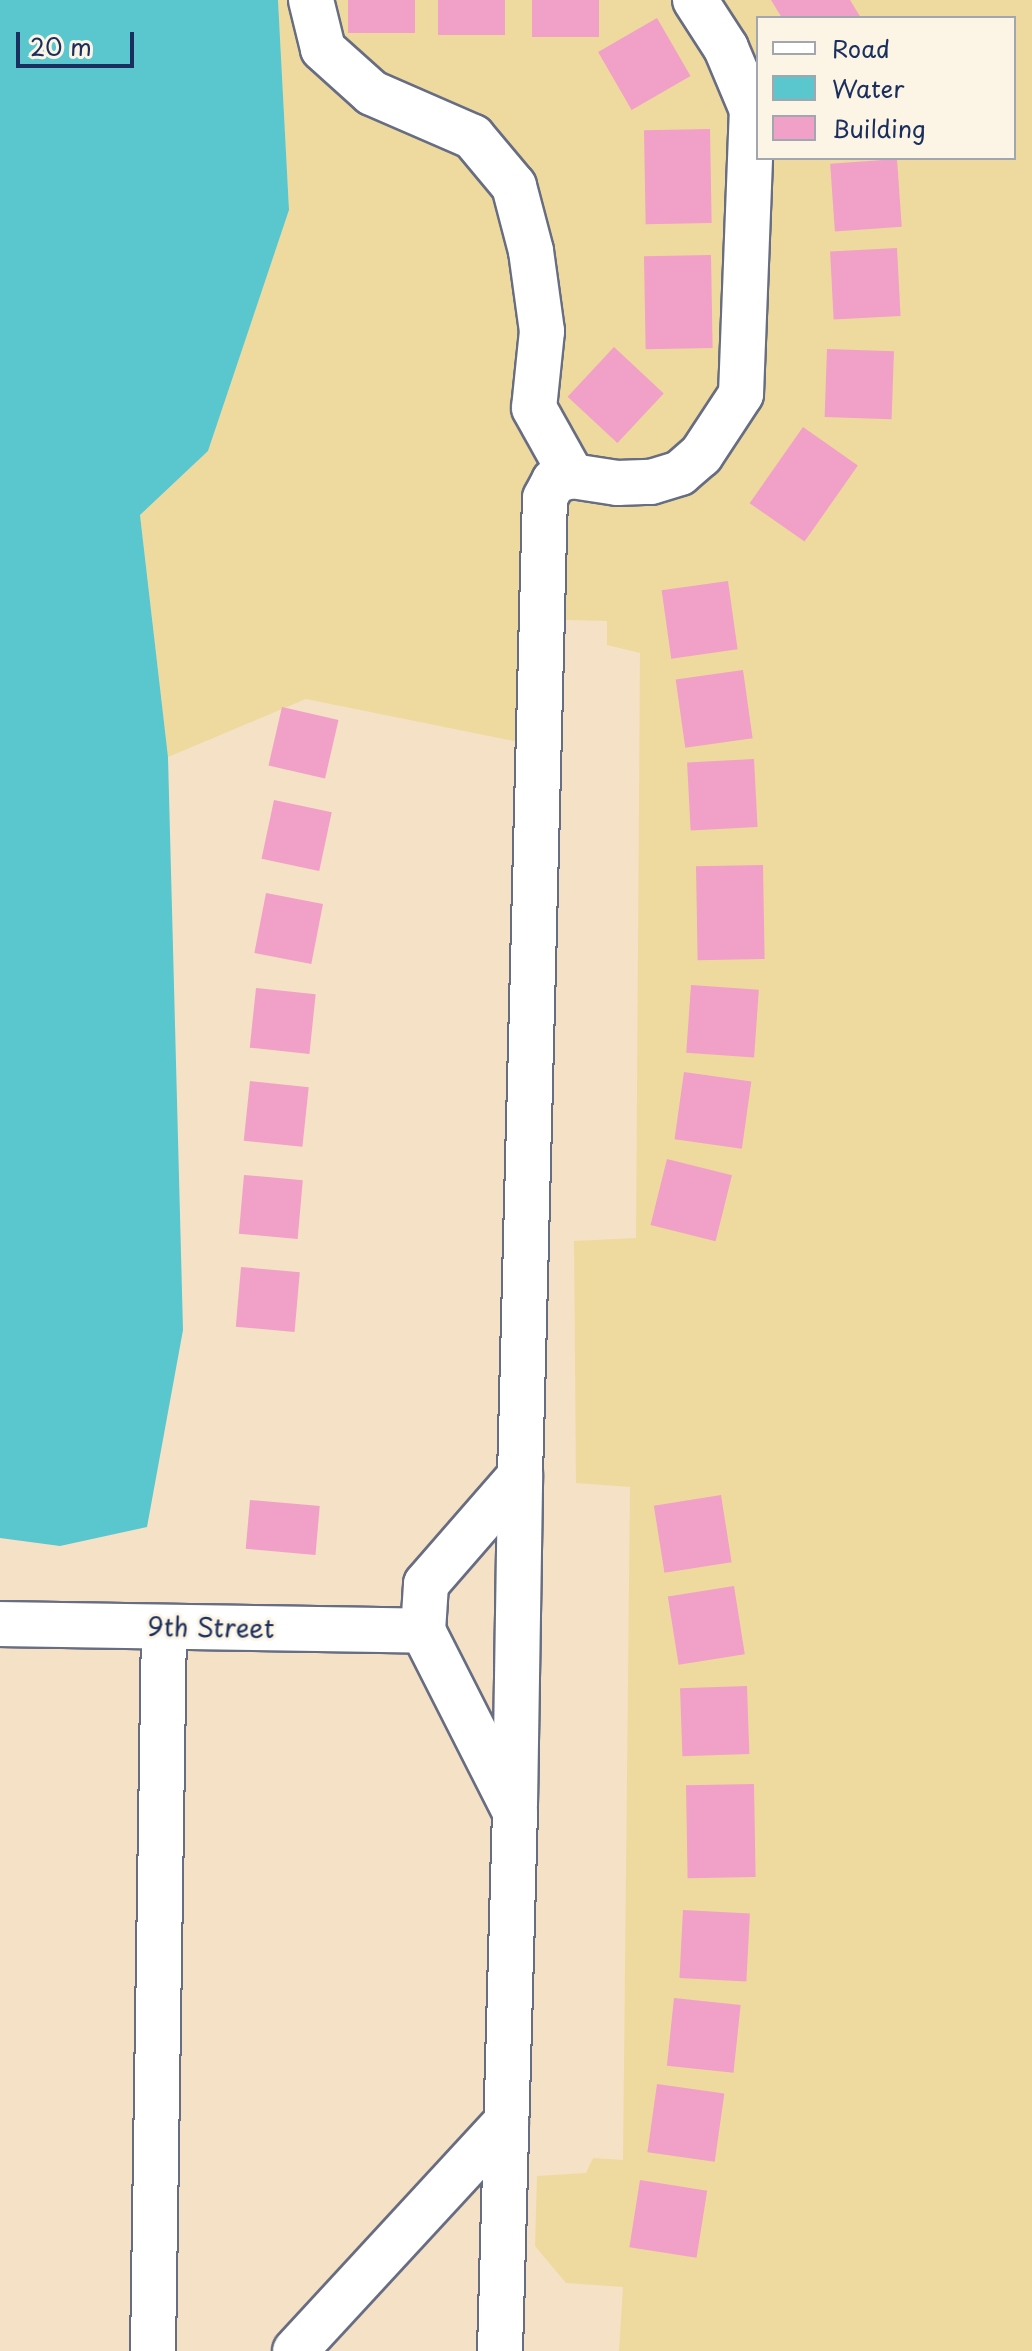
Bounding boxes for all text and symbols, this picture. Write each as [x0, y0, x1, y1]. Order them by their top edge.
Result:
scale bar [20, 16, 138, 66]
legend [756, 16, 1016, 160]
text: 20 m [30, 28, 92, 64]
text: Road [832, 30, 890, 66]
text: Water [832, 70, 904, 106]
text: Building [832, 110, 926, 146]
street label: 9th Street [147, 1610, 275, 1644]

